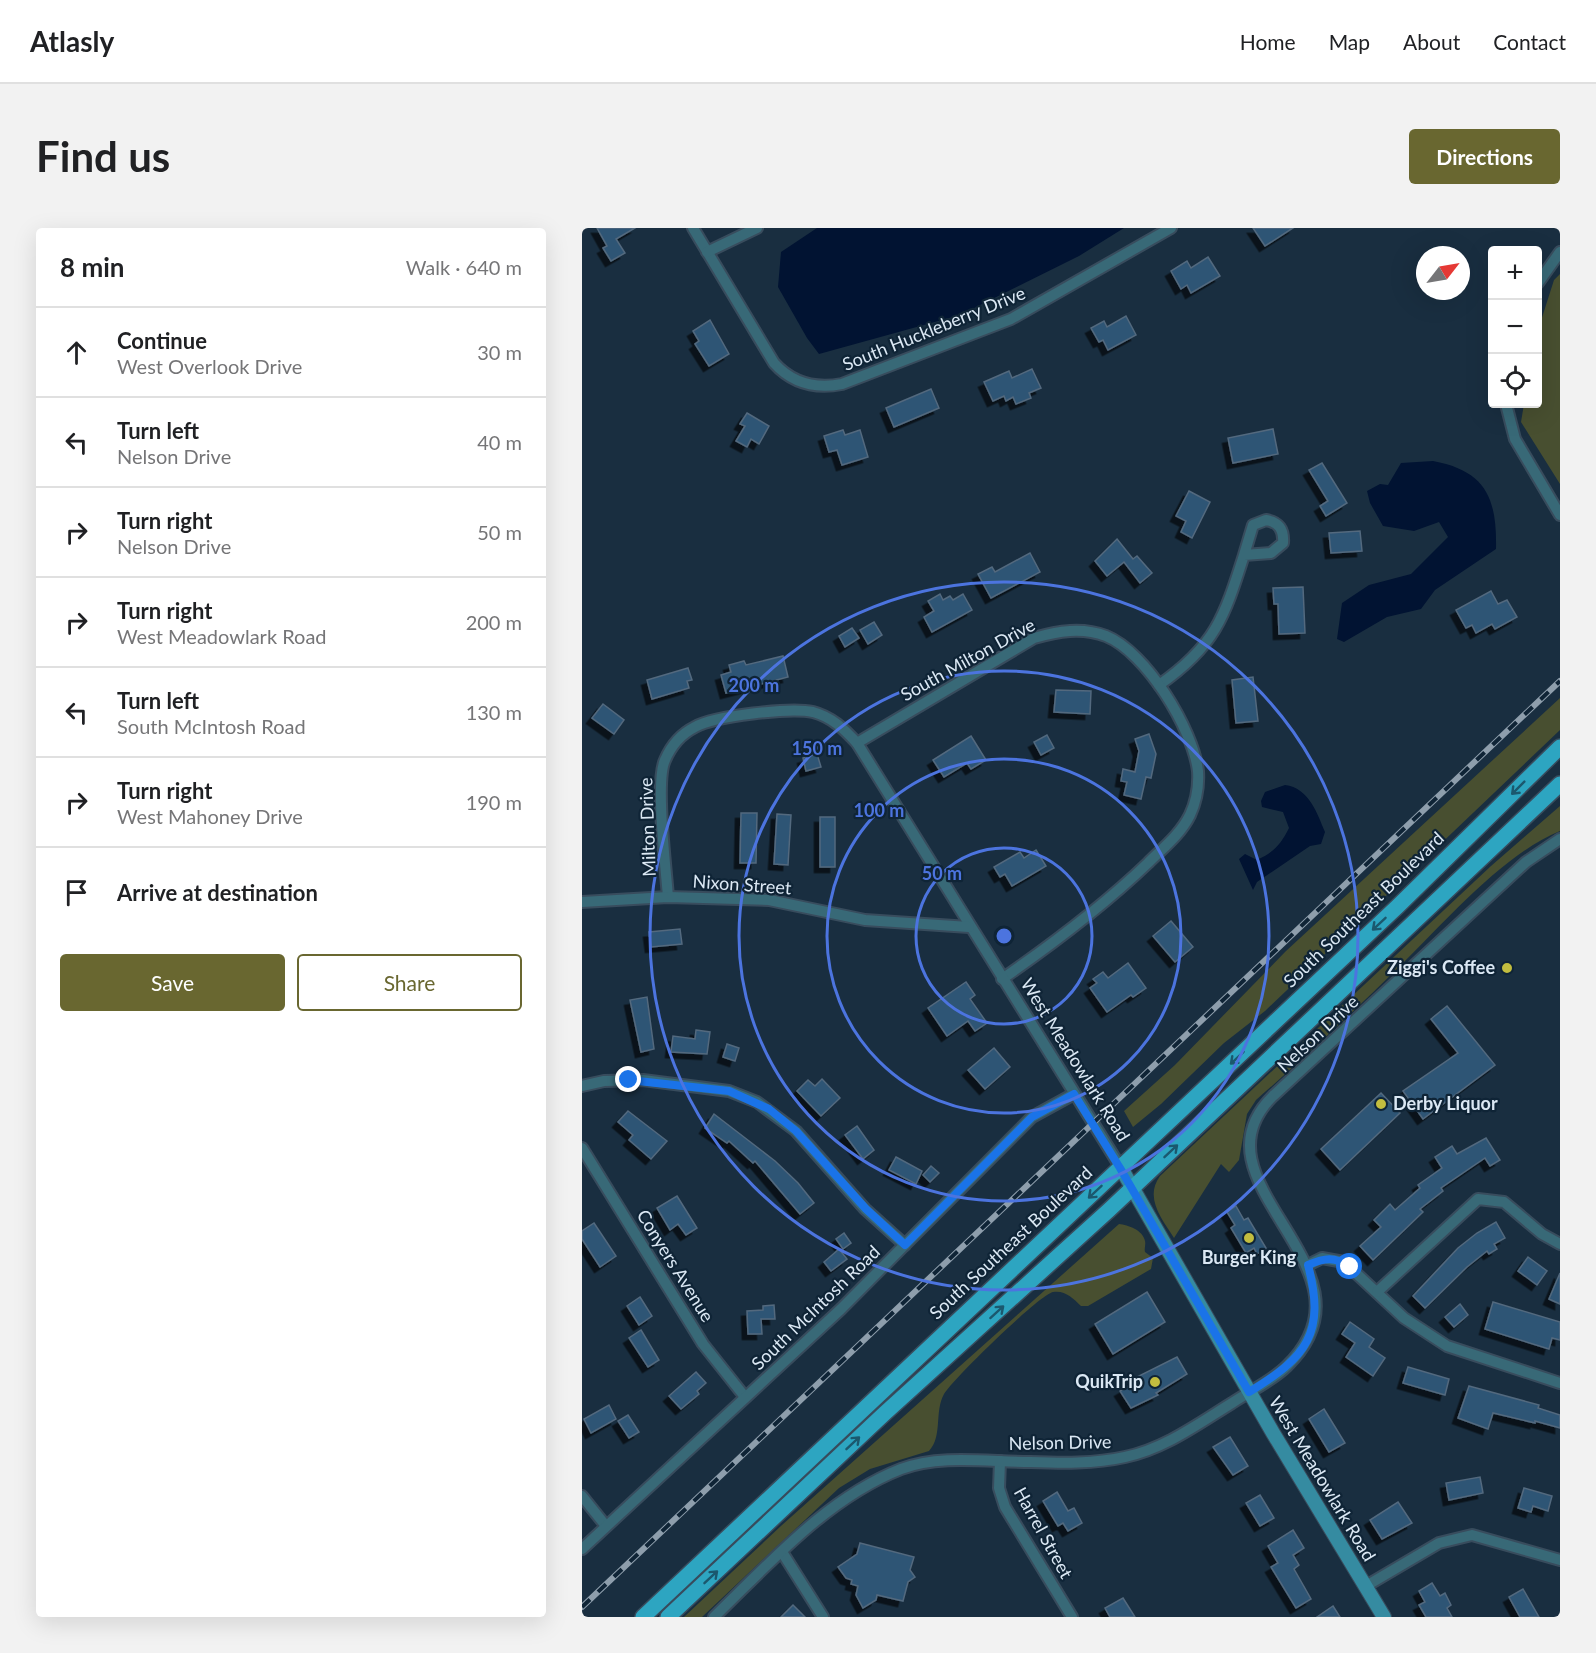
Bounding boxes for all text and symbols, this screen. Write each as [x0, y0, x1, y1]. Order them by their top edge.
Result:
text: Atlasly [30, 24, 114, 58]
text: Home [1240, 29, 1296, 54]
text: Map [1329, 29, 1370, 54]
text: About [1403, 29, 1460, 54]
text: Contact [1493, 29, 1566, 54]
button: Directions [1409, 129, 1560, 184]
text: Find us [36, 131, 170, 181]
north arrow [1416, 246, 1470, 300]
map controls [1488, 246, 1542, 408]
button: + [1488, 246, 1542, 300]
text: 8 min [60, 251, 124, 283]
text: Walk · 640 m [406, 255, 522, 279]
street label: South Huckleberry Drive [839, 281, 1028, 375]
button: − [1488, 300, 1542, 354]
text: Continue [117, 327, 207, 354]
icon: ahead [60, 336, 93, 369]
text: 30 m [477, 340, 522, 364]
text: West Overlook Drive [117, 354, 302, 378]
button: locate [1488, 354, 1542, 408]
text: Turn left [117, 417, 199, 444]
icon: left [60, 426, 93, 459]
text: 40 m [477, 430, 522, 454]
text: Nelson Drive [117, 444, 231, 468]
text: Turn right [117, 507, 212, 534]
icon: right [60, 516, 93, 549]
text: 50 m [477, 520, 522, 544]
text: Nelson Drive [117, 534, 231, 558]
text: Turn right [117, 597, 212, 624]
icon: right [60, 606, 93, 639]
text: 200 m [466, 610, 522, 634]
street label: South Milton Drive [896, 613, 1039, 705]
text: West Meadowlark Road [117, 624, 327, 648]
text: 200 m [729, 674, 779, 696]
text: Turn left [117, 687, 199, 714]
icon: left [60, 696, 93, 729]
text: 130 m [466, 700, 522, 724]
text: South McIntosh Road [117, 714, 306, 738]
text: 150 m [792, 737, 842, 759]
text: Turn right [117, 777, 212, 804]
street label: Milton Drive [634, 777, 660, 877]
one-way arrow [1511, 780, 1526, 795]
icon: right [60, 786, 93, 819]
text: 190 m [466, 790, 522, 814]
text: 100 m [854, 799, 904, 821]
text: West Mahoney Drive [117, 804, 303, 828]
street label: South Southeast Boulevard [1279, 827, 1448, 992]
text: 50 m [922, 862, 962, 884]
street label: Nixon Street [692, 870, 793, 898]
icon: arrive [60, 876, 93, 909]
text: Arrive at destination [117, 879, 318, 906]
one-way arrow [1372, 917, 1387, 931]
centre of rings [994, 926, 1014, 946]
button: Save [60, 954, 285, 1011]
button: Share [297, 954, 522, 1011]
place label: Ziggi's Coffee [1387, 956, 1495, 978]
marker: Ziggi's Coffee [1500, 961, 1514, 975]
street label: West Meadowlark Road [1017, 974, 1135, 1145]
street label: Nelson Drive [1272, 990, 1362, 1076]
one-way arrow [1229, 1050, 1244, 1065]
route end [615, 1066, 641, 1092]
place label: Derby Liquor [1393, 1092, 1498, 1114]
marker: Derby Liquor [1374, 1097, 1388, 1111]
one-way arrow [1163, 1144, 1178, 1158]
street label: South Southeast Boulevard [924, 1161, 1096, 1323]
one-way arrow [1088, 1184, 1103, 1199]
street label: Conyers Avenue [633, 1205, 719, 1326]
marker: Burger King [1242, 1231, 1256, 1245]
street label: South McIntosh Road [747, 1240, 884, 1374]
place label: Burger King [1202, 1246, 1297, 1268]
route start [1336, 1253, 1362, 1279]
one-way arrow [989, 1305, 1004, 1319]
place label: QuikTrip [1075, 1370, 1143, 1392]
marker: QuikTrip [1148, 1375, 1162, 1389]
street label: West Meadowlark Road [1265, 1392, 1381, 1565]
street label: Nelson Drive [1008, 1430, 1112, 1454]
one-way arrow [845, 1436, 860, 1450]
street label: Harrel Street [1010, 1483, 1078, 1582]
one-way arrow [703, 1570, 718, 1584]

